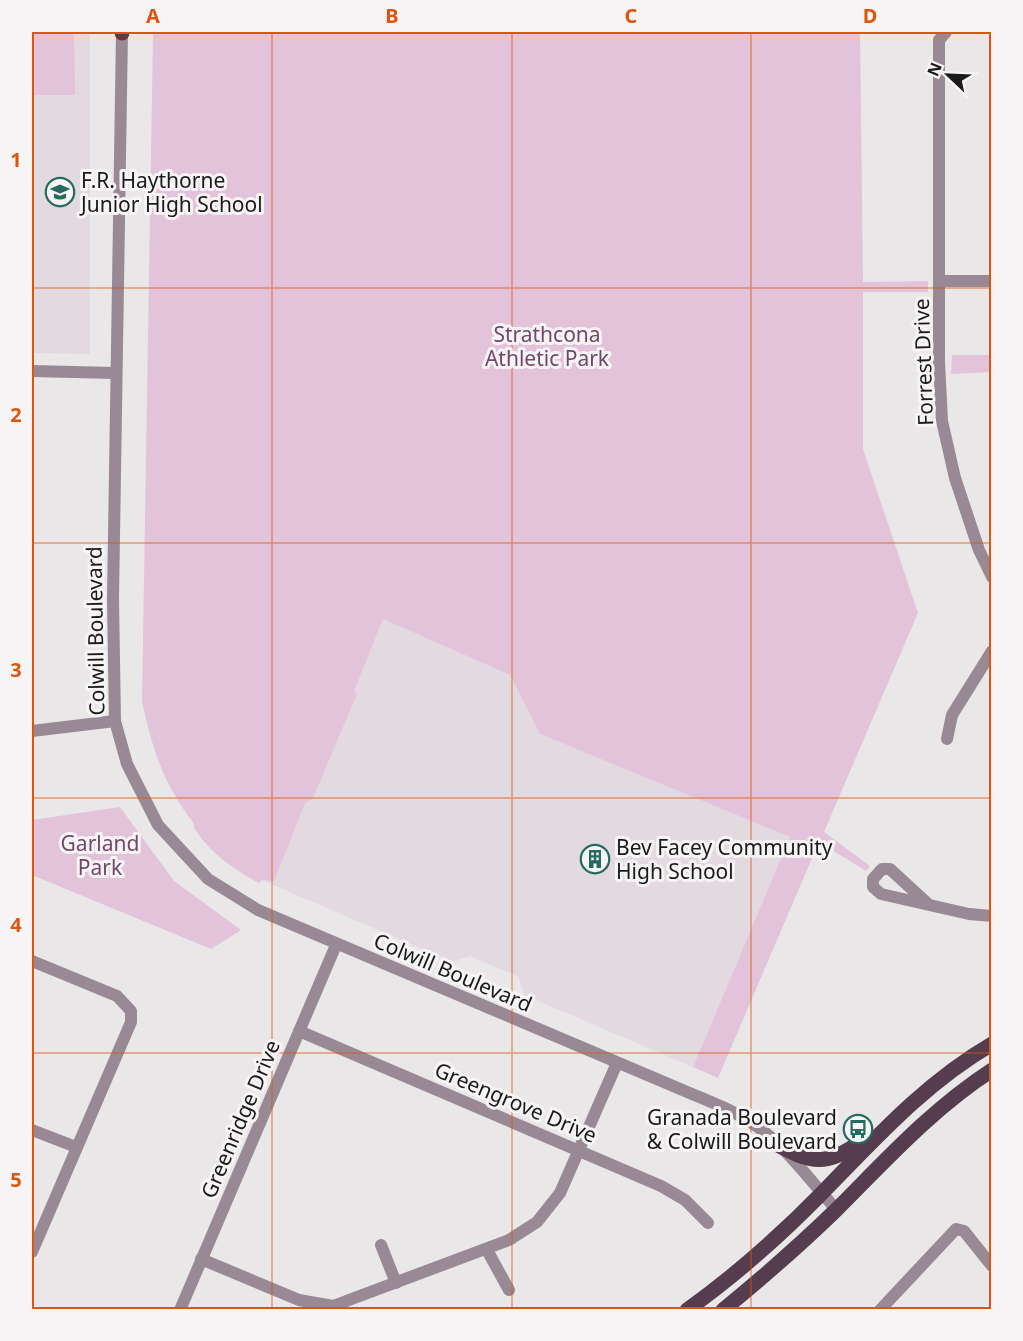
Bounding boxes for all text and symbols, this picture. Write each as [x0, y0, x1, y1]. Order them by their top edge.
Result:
text: A [146, 2, 160, 29]
text: B [385, 2, 399, 29]
text: C [625, 2, 638, 29]
text: D [863, 2, 877, 29]
north arrow [918, 45, 978, 105]
text: N [922, 59, 947, 79]
text: 1 [10, 146, 22, 173]
place label: F.R. Haythorne Junior High School [79, 166, 263, 218]
school or university icon: F.R. Haythorne Junior High School [44, 176, 76, 208]
street label: Forrest Drive [907, 298, 939, 426]
park label: Strathcona Athletic Park [485, 320, 610, 372]
text: 2 [10, 401, 22, 428]
street label: Colwill Boulevard [80, 546, 110, 716]
text: 3 [10, 656, 22, 683]
park label: Garland Park [61, 829, 139, 881]
place label: Bev Facey Community High School [616, 833, 833, 885]
building icon: Bev Facey Community High School [579, 843, 611, 875]
text: 4 [10, 911, 22, 938]
street label: Colwill Boulevard [370, 926, 536, 1018]
street label: Greenridge Drive [194, 1036, 286, 1202]
street label: Greengrove Drive [431, 1055, 601, 1149]
place label: Granada Boulevard & Colwill Boulevard [647, 1103, 837, 1155]
bus stop icon: Granada Boulevard & Colwill Boulevard [842, 1113, 874, 1145]
text: 5 [10, 1166, 22, 1193]

